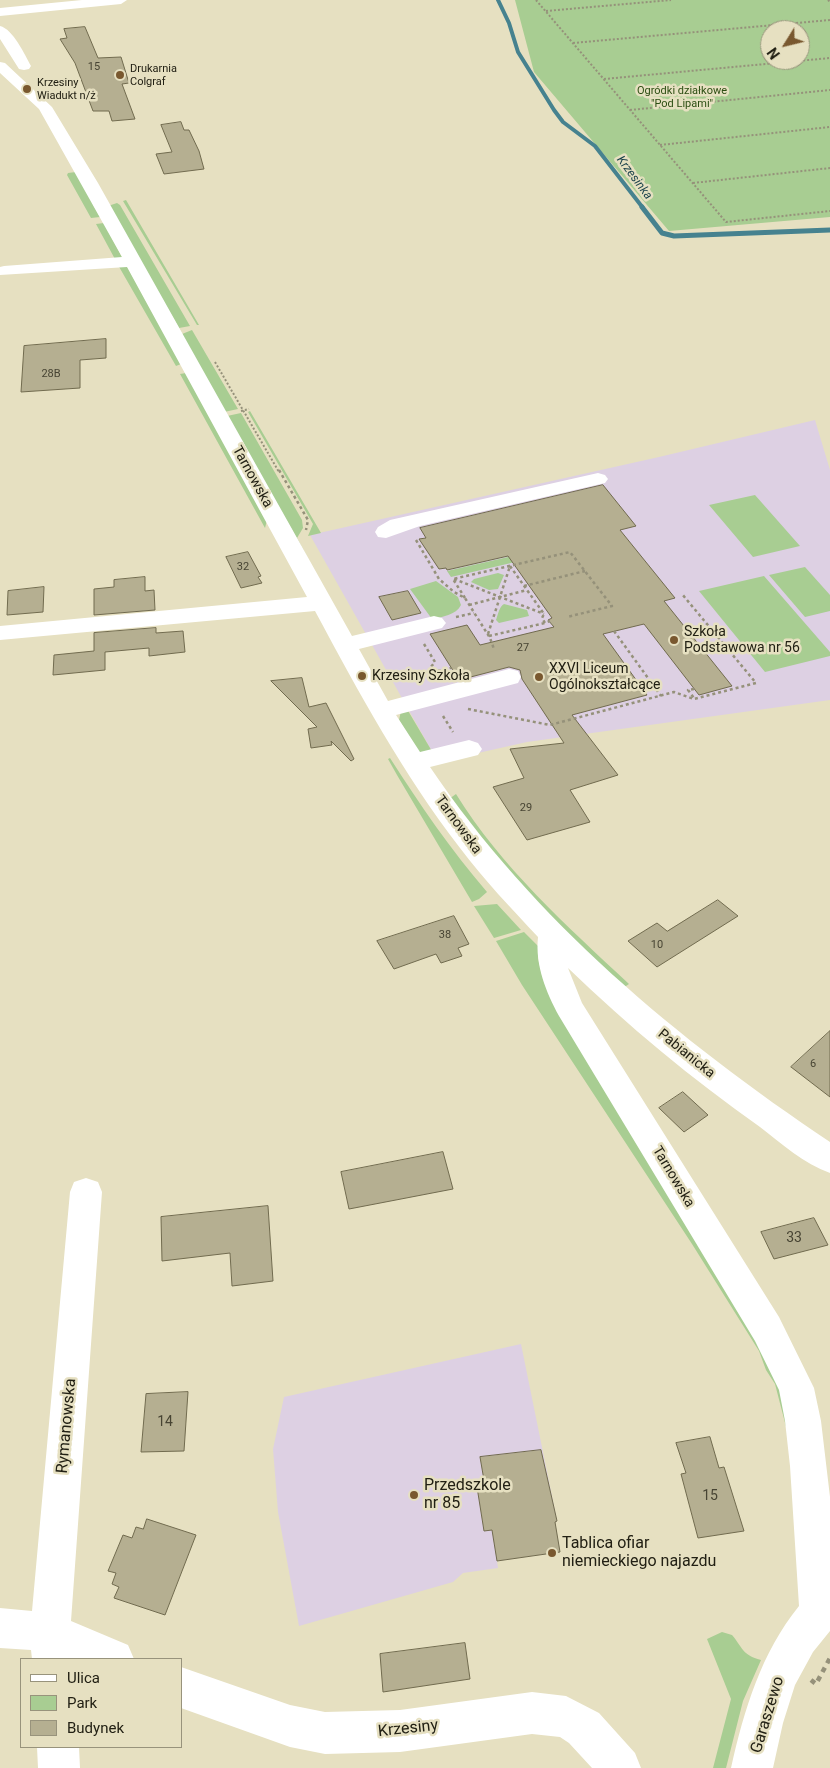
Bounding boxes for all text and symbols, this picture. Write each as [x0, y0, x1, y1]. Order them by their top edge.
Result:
north arrow [760, 20, 810, 70]
text: N [764, 45, 783, 62]
house number: 15 [88, 60, 100, 74]
place label: Drukarnia Colgraf [130, 62, 177, 88]
marker: Drukarnia Colgraf [114, 69, 126, 81]
place label: Krzesiny Wiadukt n/ż [37, 76, 96, 102]
marker: Krzesiny Wiadukt n/ż [21, 83, 33, 95]
park label: Ogródki działkowe "Pod Lipami" [637, 84, 727, 110]
water label: Krzesinka [613, 153, 655, 203]
house number: 28B [41, 367, 61, 381]
street label: Tarnowska [228, 443, 276, 511]
house number: 32 [237, 560, 249, 574]
place label: Szkoła Podstawowa nr 56 [684, 624, 800, 656]
marker: Szkoła Podstawowa nr 56 [668, 634, 680, 646]
house number: 27 [517, 641, 529, 655]
place label: XXVI Liceum Ogólnokształcące [549, 661, 661, 694]
place label: Krzesiny Szkoła [372, 668, 470, 684]
marker: Krzesiny Szkoła [356, 670, 368, 682]
marker: XXVI Liceum Ogólnokształcące [533, 671, 545, 683]
street label: Tarnowska [431, 793, 485, 857]
house number: 29 [520, 801, 532, 815]
house number: 38 [439, 928, 451, 942]
house number: 10 [651, 938, 663, 952]
street label: Pabianicka [654, 1026, 718, 1082]
house number: 6 [810, 1057, 816, 1071]
street label: Tarnowska [648, 1143, 698, 1211]
house number: 33 [786, 1230, 802, 1246]
street label: Rymanowska [53, 1378, 81, 1474]
house number: 14 [157, 1414, 173, 1430]
place label: Przedszkole nr 85 [424, 1476, 511, 1514]
house number: 15 [702, 1488, 718, 1504]
marker: Przedszkole nr 85 [408, 1489, 420, 1501]
place label: Tablica ofiar niemieckiego najazdu [562, 1534, 716, 1572]
marker: Tablica ofiar niemieckiego najazdu [546, 1547, 558, 1559]
legend [20, 1658, 182, 1748]
text: Ulica [67, 1669, 100, 1687]
street label: Garaszewo [747, 1674, 789, 1756]
text: Park [67, 1694, 97, 1712]
street label: Krzesiny [377, 1716, 439, 1742]
text: Budynek [67, 1719, 124, 1737]

